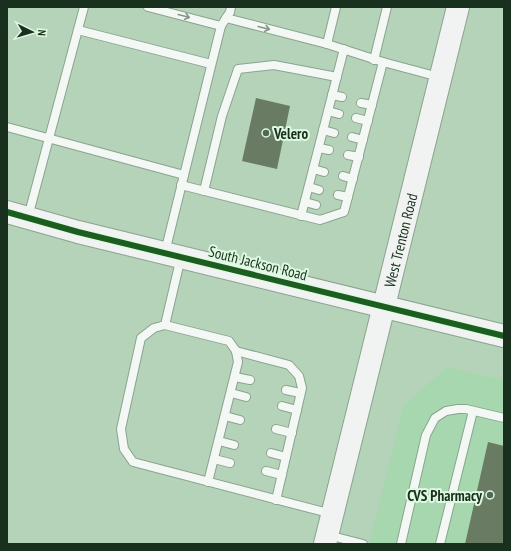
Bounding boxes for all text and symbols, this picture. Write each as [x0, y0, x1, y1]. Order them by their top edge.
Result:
north arrow [12, 12, 52, 52]
one-way arrow [178, 13, 191, 21]
one-way arrow [257, 24, 270, 32]
text: N [35, 29, 49, 36]
place label: Velero [273, 124, 308, 143]
marker: Velero [261, 128, 271, 138]
street label: West Trenton Road [379, 191, 421, 289]
street label: South Jackson Road [207, 242, 309, 284]
place label: CVS Pharmacy [407, 486, 483, 505]
marker: CVS Pharmacy [485, 490, 495, 500]

